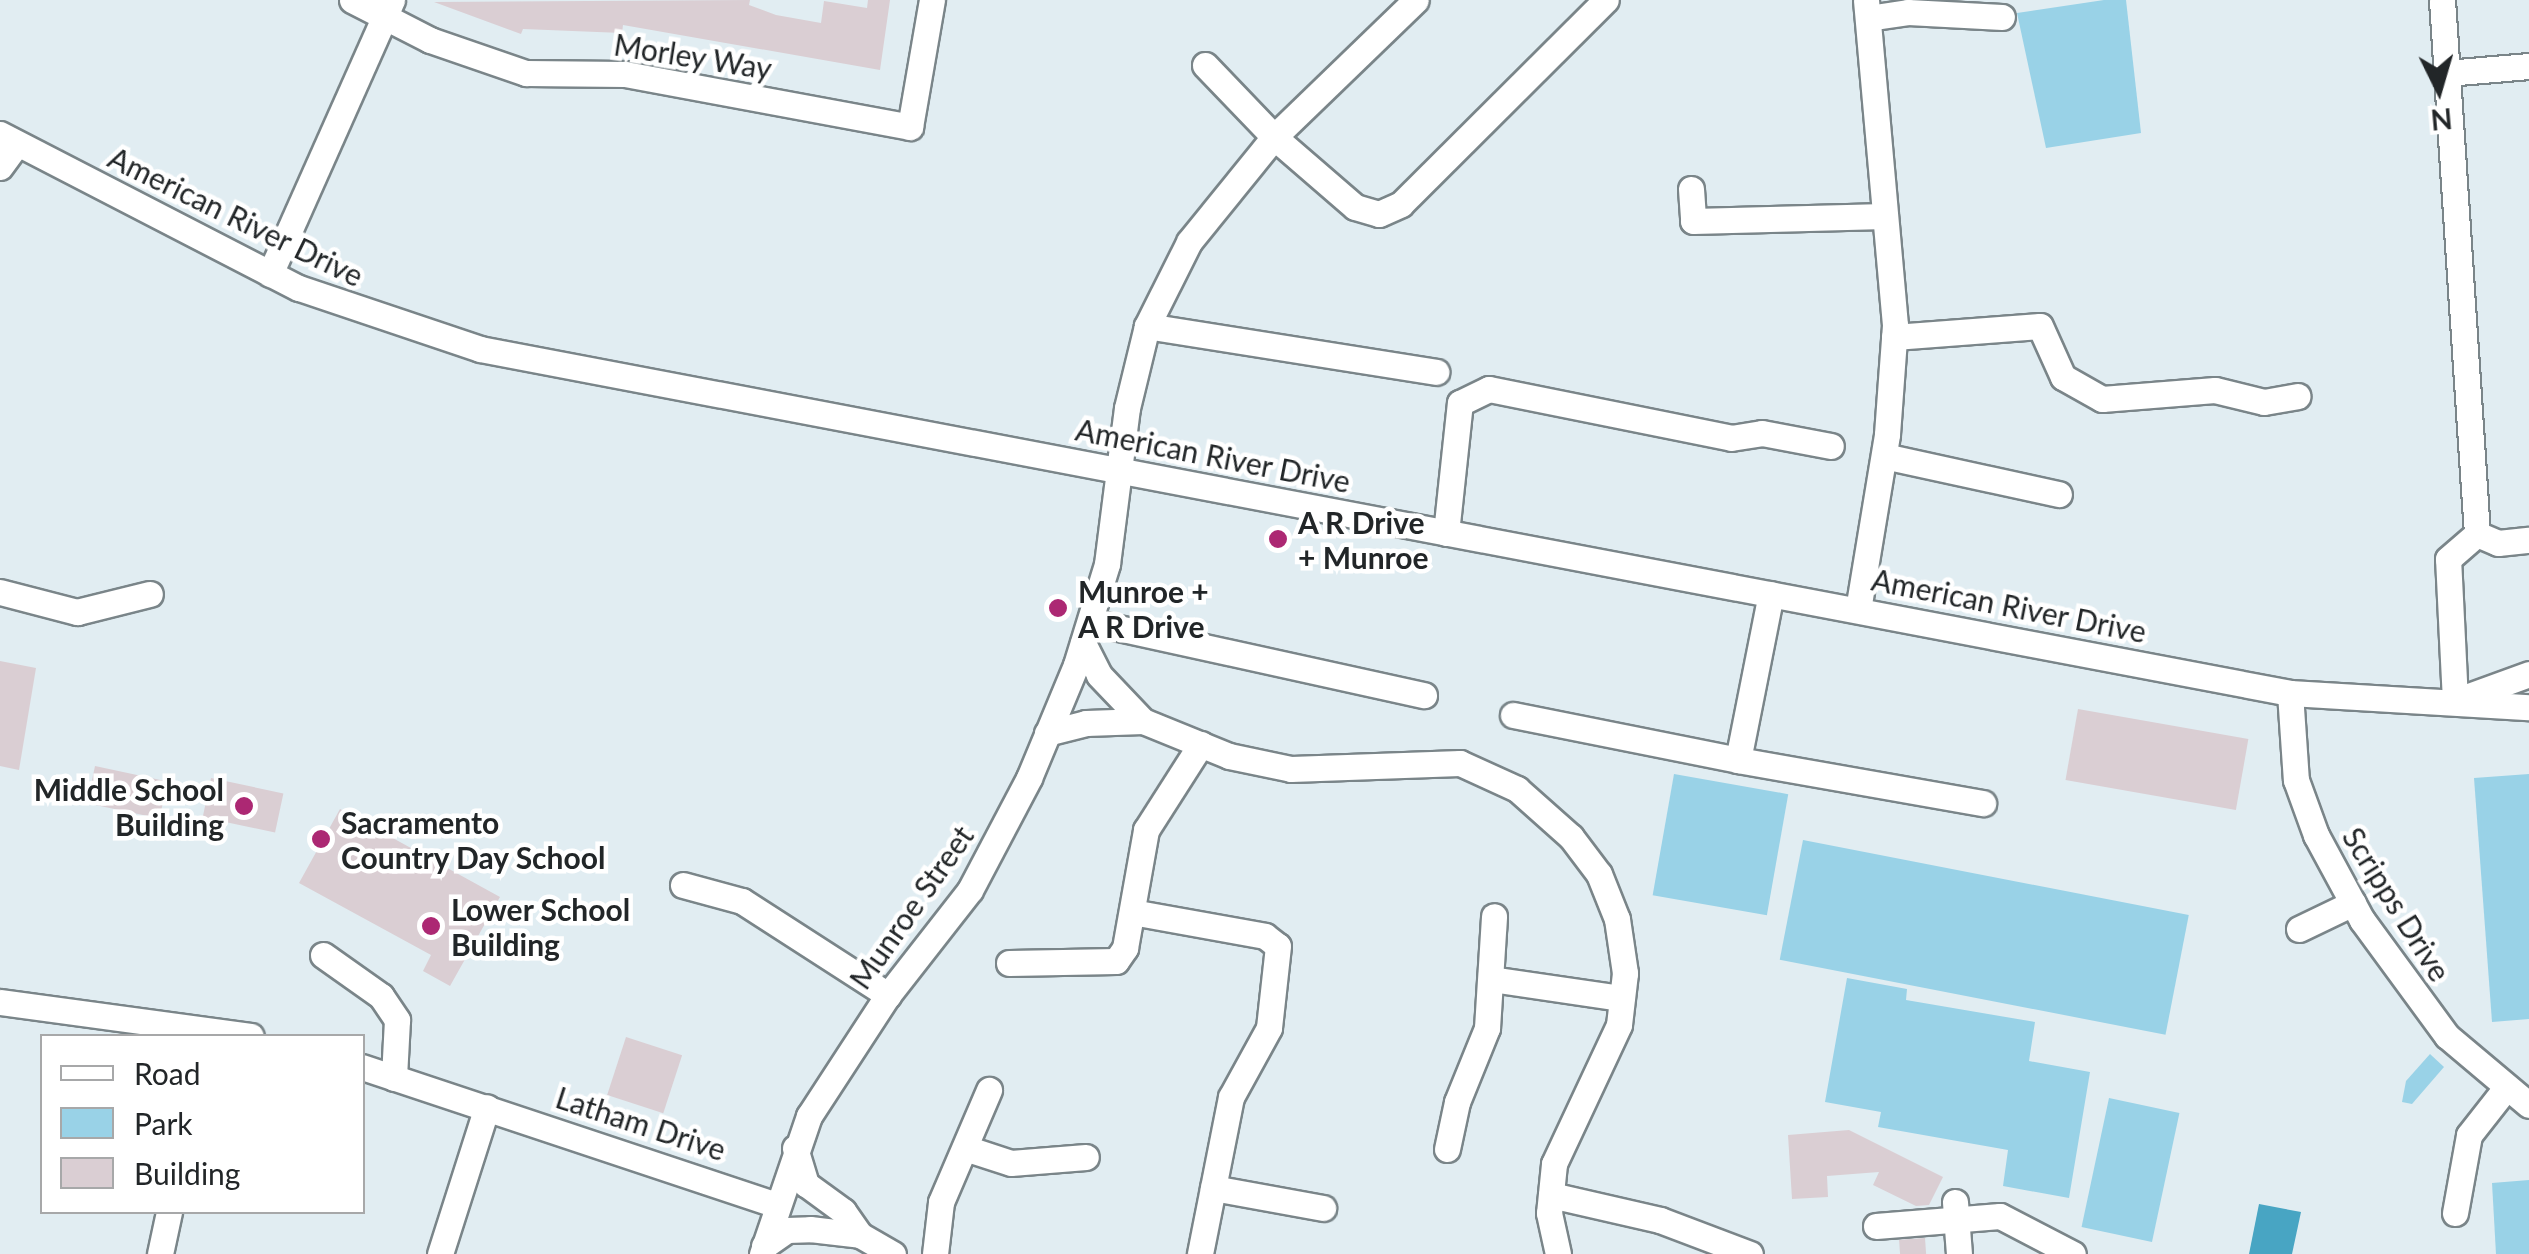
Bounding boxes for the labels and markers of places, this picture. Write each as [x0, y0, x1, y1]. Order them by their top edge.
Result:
place label: A R Drive + Munroe [1298, 504, 1429, 574]
marker: A R Drive + Munroe [1267, 528, 1289, 550]
place label: Munroe + A R Drive [1078, 573, 1209, 644]
marker: Munroe + A R Drive [1047, 597, 1069, 619]
place label: Middle School Building [34, 771, 224, 842]
marker: Middle School Building [233, 795, 255, 817]
place label: Sacramento Country Day School [341, 804, 607, 874]
marker: Sacramento Country Day School [310, 828, 332, 850]
place label: Lower School Building [451, 891, 631, 962]
marker: Lower School Building [420, 915, 442, 937]

